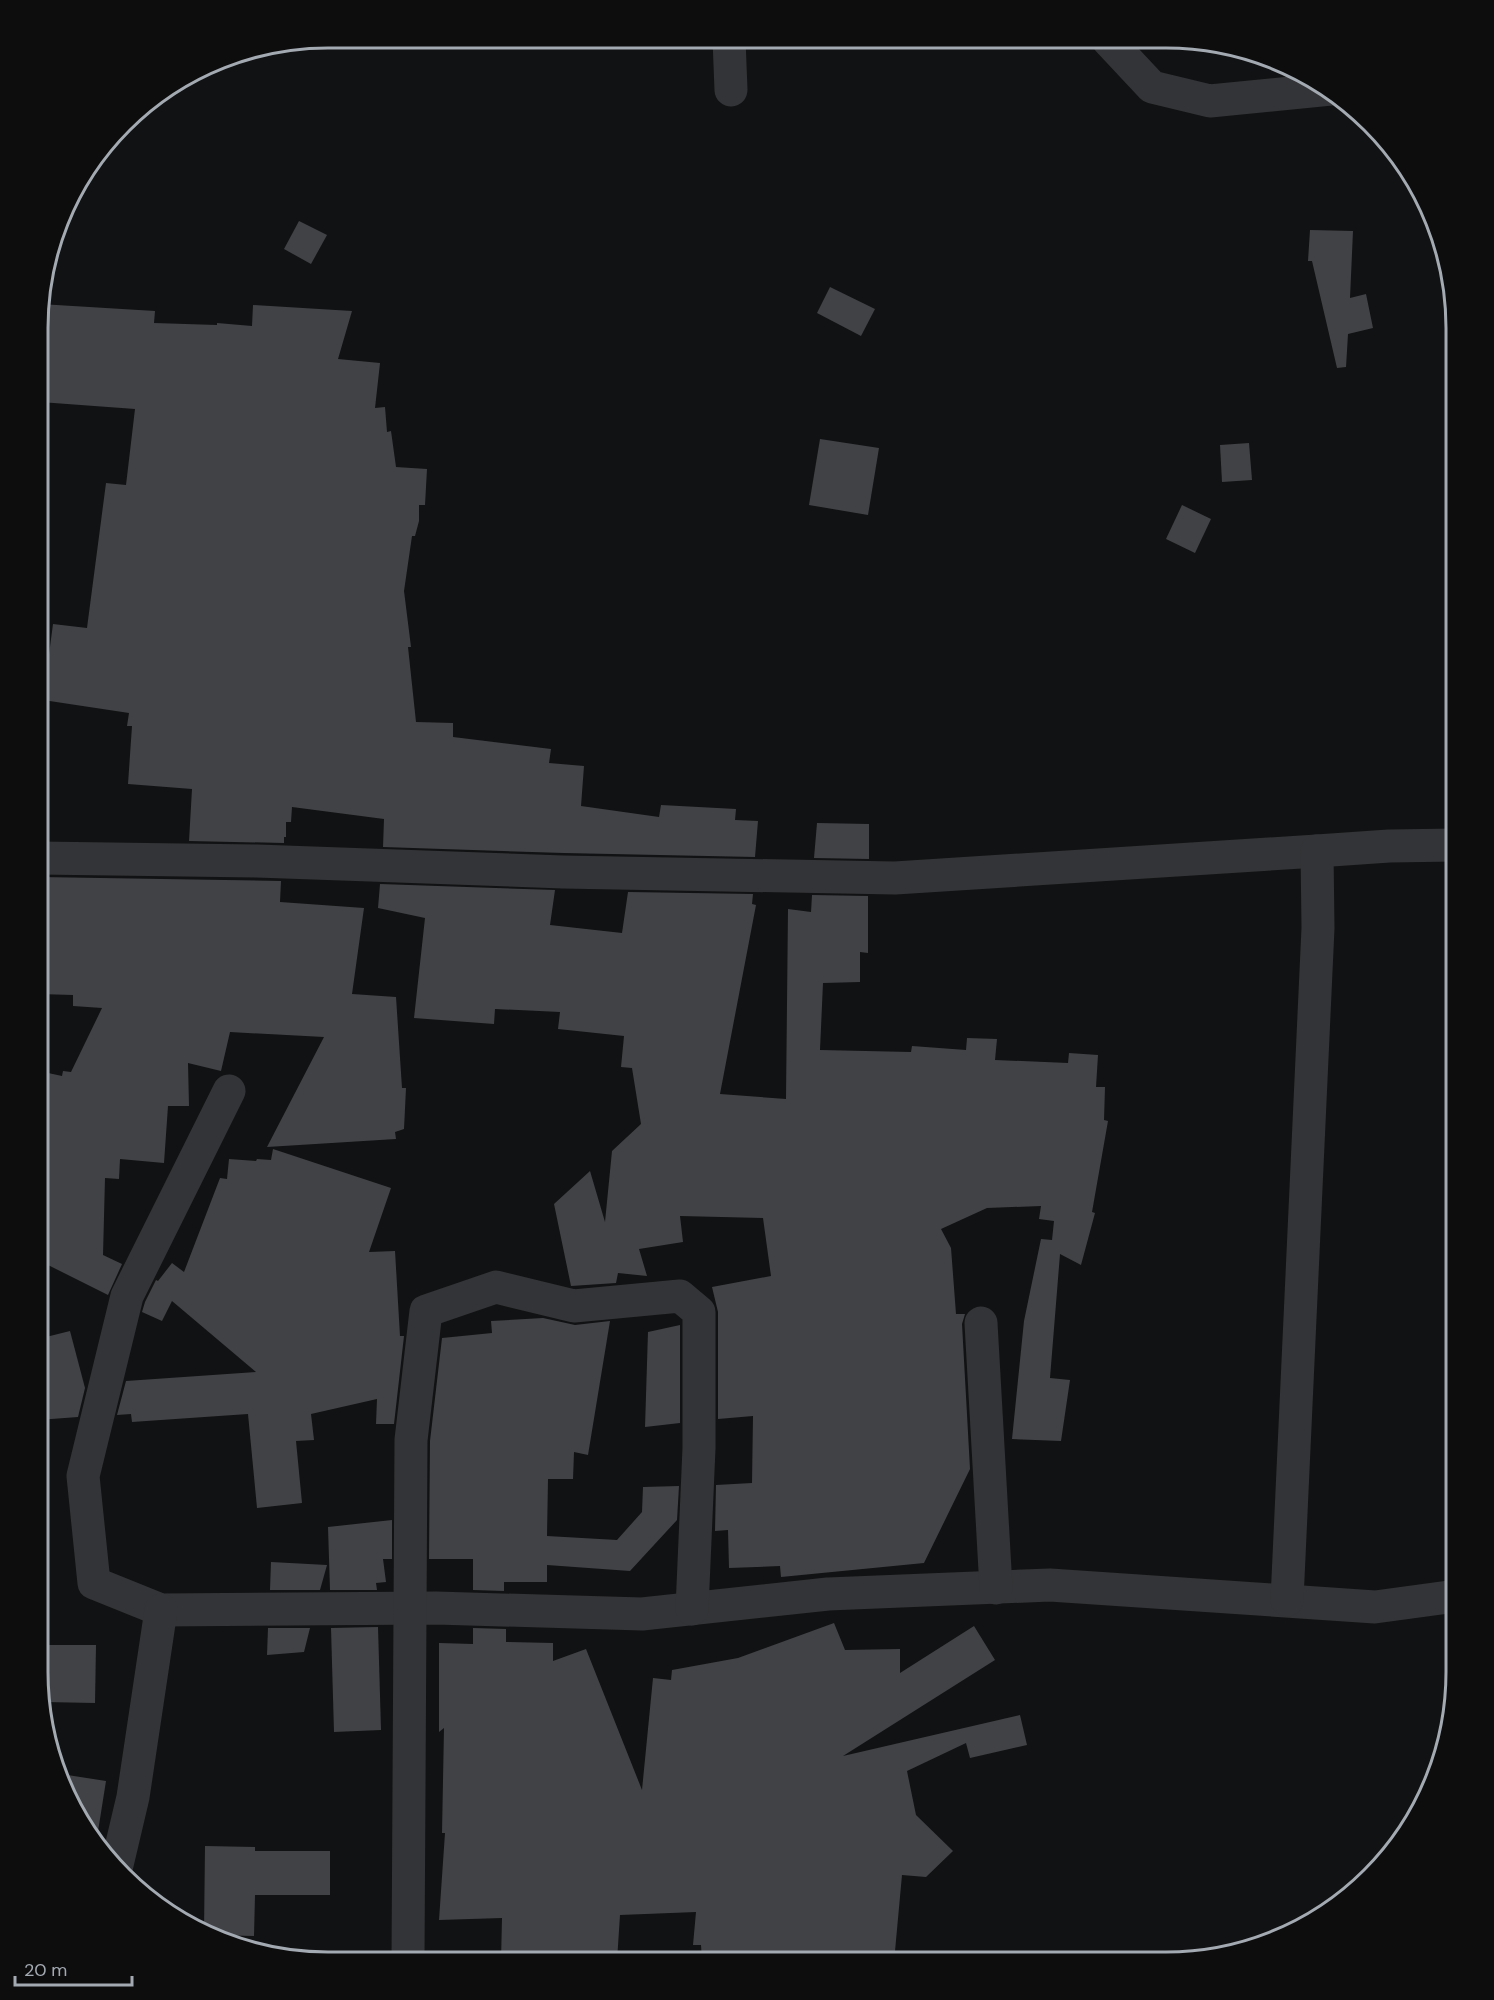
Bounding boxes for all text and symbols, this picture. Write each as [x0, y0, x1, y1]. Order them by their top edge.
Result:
scale bar [15, 1949, 132, 1987]
text: 20 m [24, 1958, 67, 1982]

